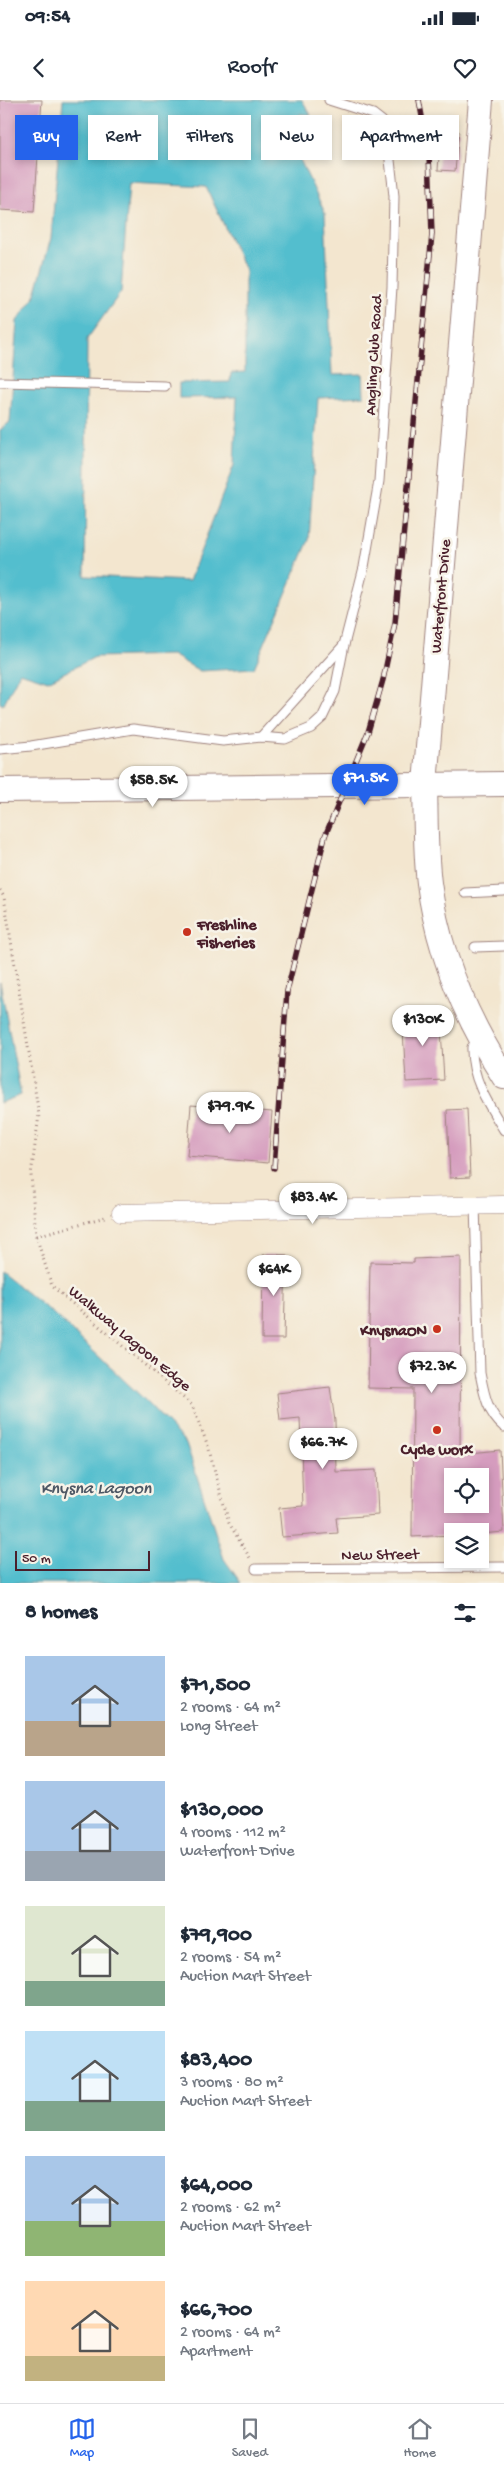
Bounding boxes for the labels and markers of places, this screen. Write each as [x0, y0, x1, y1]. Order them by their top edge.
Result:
pin: $71.5K [324, 764, 406, 806]
pin: $58.5K [112, 766, 194, 808]
place label: Freshline Fisheries [196, 917, 257, 954]
marker: Freshline Fisheries [181, 926, 193, 938]
pin: $130K [388, 1004, 458, 1047]
pin: $79.9K [189, 1092, 271, 1134]
pin: $83.4K [272, 1182, 354, 1225]
pin: $64K [244, 1254, 304, 1297]
place label: KnysnaON [359, 1323, 428, 1342]
marker: KnysnaON [431, 1323, 443, 1335]
pin: $72.3K [391, 1352, 473, 1394]
marker: Cycle worx [431, 1424, 443, 1436]
pin: $66.7K [282, 1428, 364, 1470]
place label: Cycle worx [400, 1442, 474, 1461]

